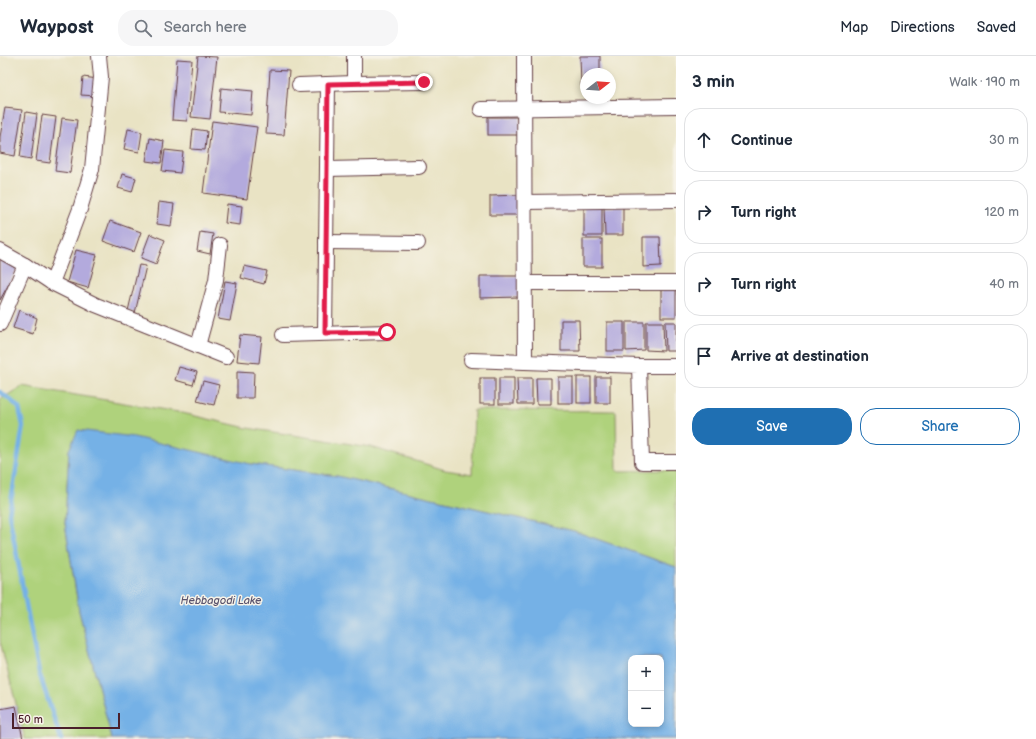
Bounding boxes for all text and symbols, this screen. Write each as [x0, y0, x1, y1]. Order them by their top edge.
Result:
search box [118, 10, 398, 46]
text: Waypost [20, 16, 94, 39]
icon: search [132, 17, 154, 39]
text: Search here [164, 18, 247, 37]
text: Map [840, 19, 868, 36]
text: Directions [890, 19, 955, 36]
text: Saved [977, 19, 1016, 36]
north arrow [580, 68, 616, 104]
text: 3 min [692, 72, 735, 92]
route end [415, 73, 433, 91]
text: Walk · 190 m [949, 74, 1020, 90]
icon: ahead [693, 129, 715, 151]
text: Continue [731, 131, 793, 150]
text: 30 m [989, 132, 1019, 148]
icon: right [693, 201, 715, 223]
text: Turn right [731, 203, 796, 222]
text: 120 m [984, 204, 1019, 220]
icon: right [693, 273, 715, 295]
text: Turn right [731, 275, 796, 294]
text: 40 m [989, 276, 1019, 292]
route start [378, 323, 396, 341]
icon: arrive [693, 345, 715, 367]
text: Arrive at destination [731, 347, 869, 366]
button: Save [692, 408, 852, 445]
button: Share [860, 408, 1020, 445]
water label: Hebbagodi Lake [180, 594, 262, 607]
map controls [628, 655, 664, 727]
button: + [628, 655, 664, 691]
button: − [628, 691, 664, 727]
scale bar [12, 711, 120, 730]
text: 50 m [18, 713, 43, 726]

